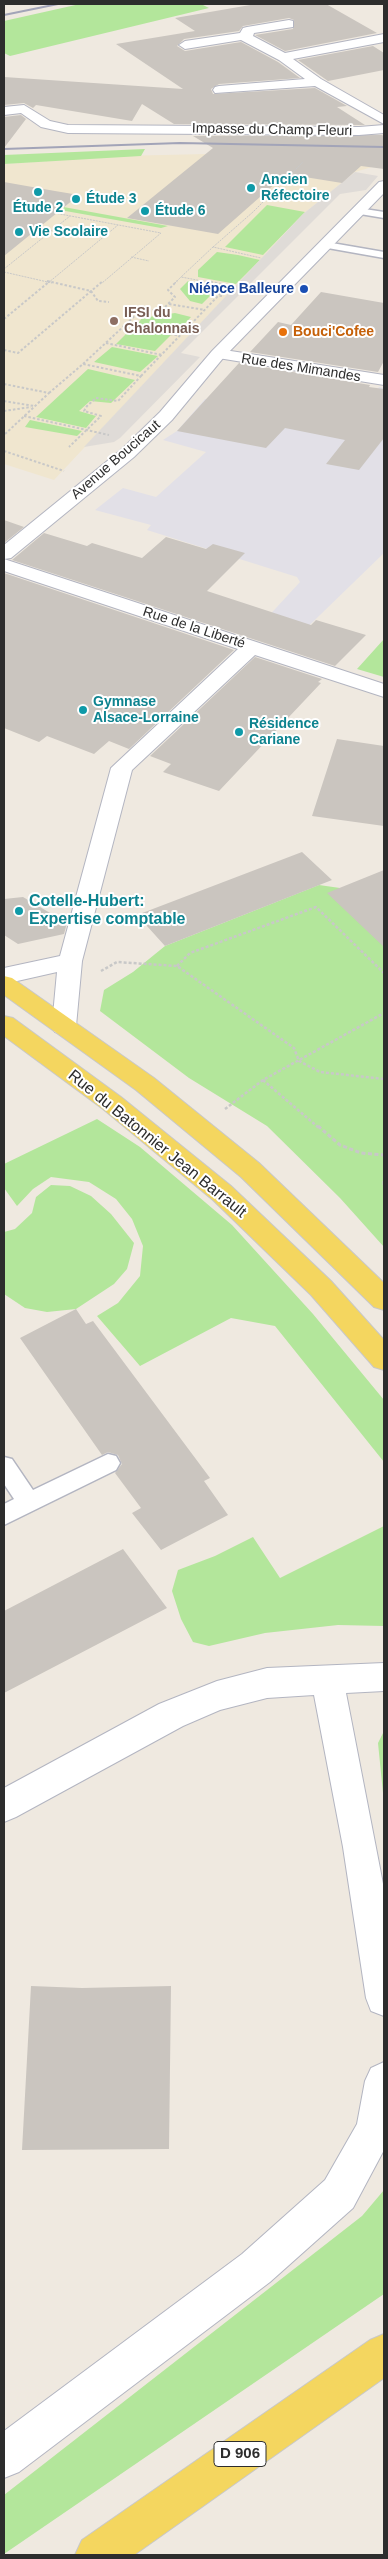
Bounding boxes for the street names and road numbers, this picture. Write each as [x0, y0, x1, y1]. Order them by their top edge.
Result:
street label: Impasse du Champ Fleuri [192, 120, 352, 140]
street label: Rue des Mimandes [240, 350, 362, 386]
street label: Avenue Boucicaut [68, 417, 164, 503]
street label: Rue de la Liberté [141, 604, 247, 652]
street label: Rue du Batonnier Jean Barrault [64, 1066, 250, 1222]
road number: D 906 [214, 2442, 266, 2466]

